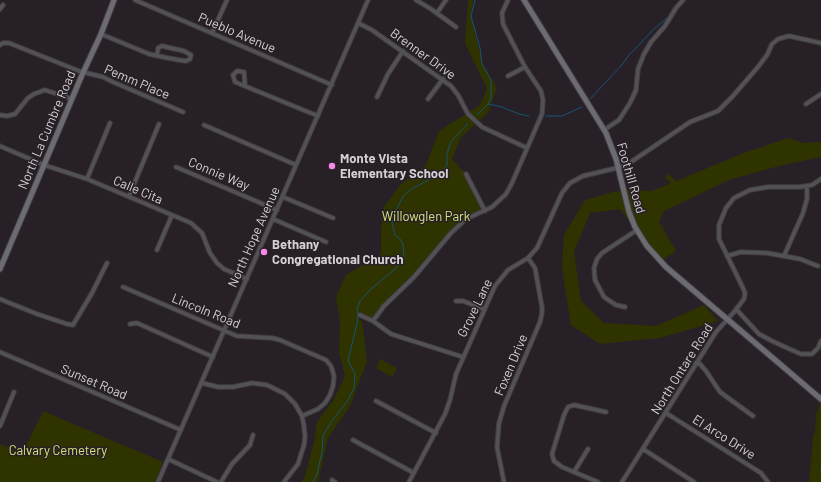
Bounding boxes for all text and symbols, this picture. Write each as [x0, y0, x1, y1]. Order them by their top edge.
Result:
street label: Pueblo Avenue [196, 10, 278, 56]
street label: Brenner Drive [387, 25, 459, 83]
street label: Pemm Place [102, 61, 172, 103]
street label: North La Cumbre Road [15, 68, 79, 192]
street label: Foothill Road [613, 141, 649, 215]
place label: Monte Vista Elementary School [340, 151, 448, 182]
street label: Connie Way [186, 154, 252, 194]
marker: Monte Vista Elementary School [327, 161, 337, 171]
street label: Calle Cita [111, 173, 165, 207]
street label: North Hope Avenue [225, 184, 283, 290]
park label: Willowglen Park [382, 209, 470, 225]
place label: Bethany Congregational Church [272, 237, 404, 268]
marker: Bethany Congregational Church [259, 247, 269, 257]
street label: Grove Lane [454, 276, 496, 340]
street label: Lincoln Road [169, 290, 243, 332]
street label: North Ontare Road [648, 321, 716, 417]
street label: Foxen Drive [491, 332, 531, 398]
street label: Sunset Road [58, 361, 130, 403]
street label: El Arco Drive [690, 411, 758, 463]
park label: Calvary Cemetery [9, 443, 107, 459]

